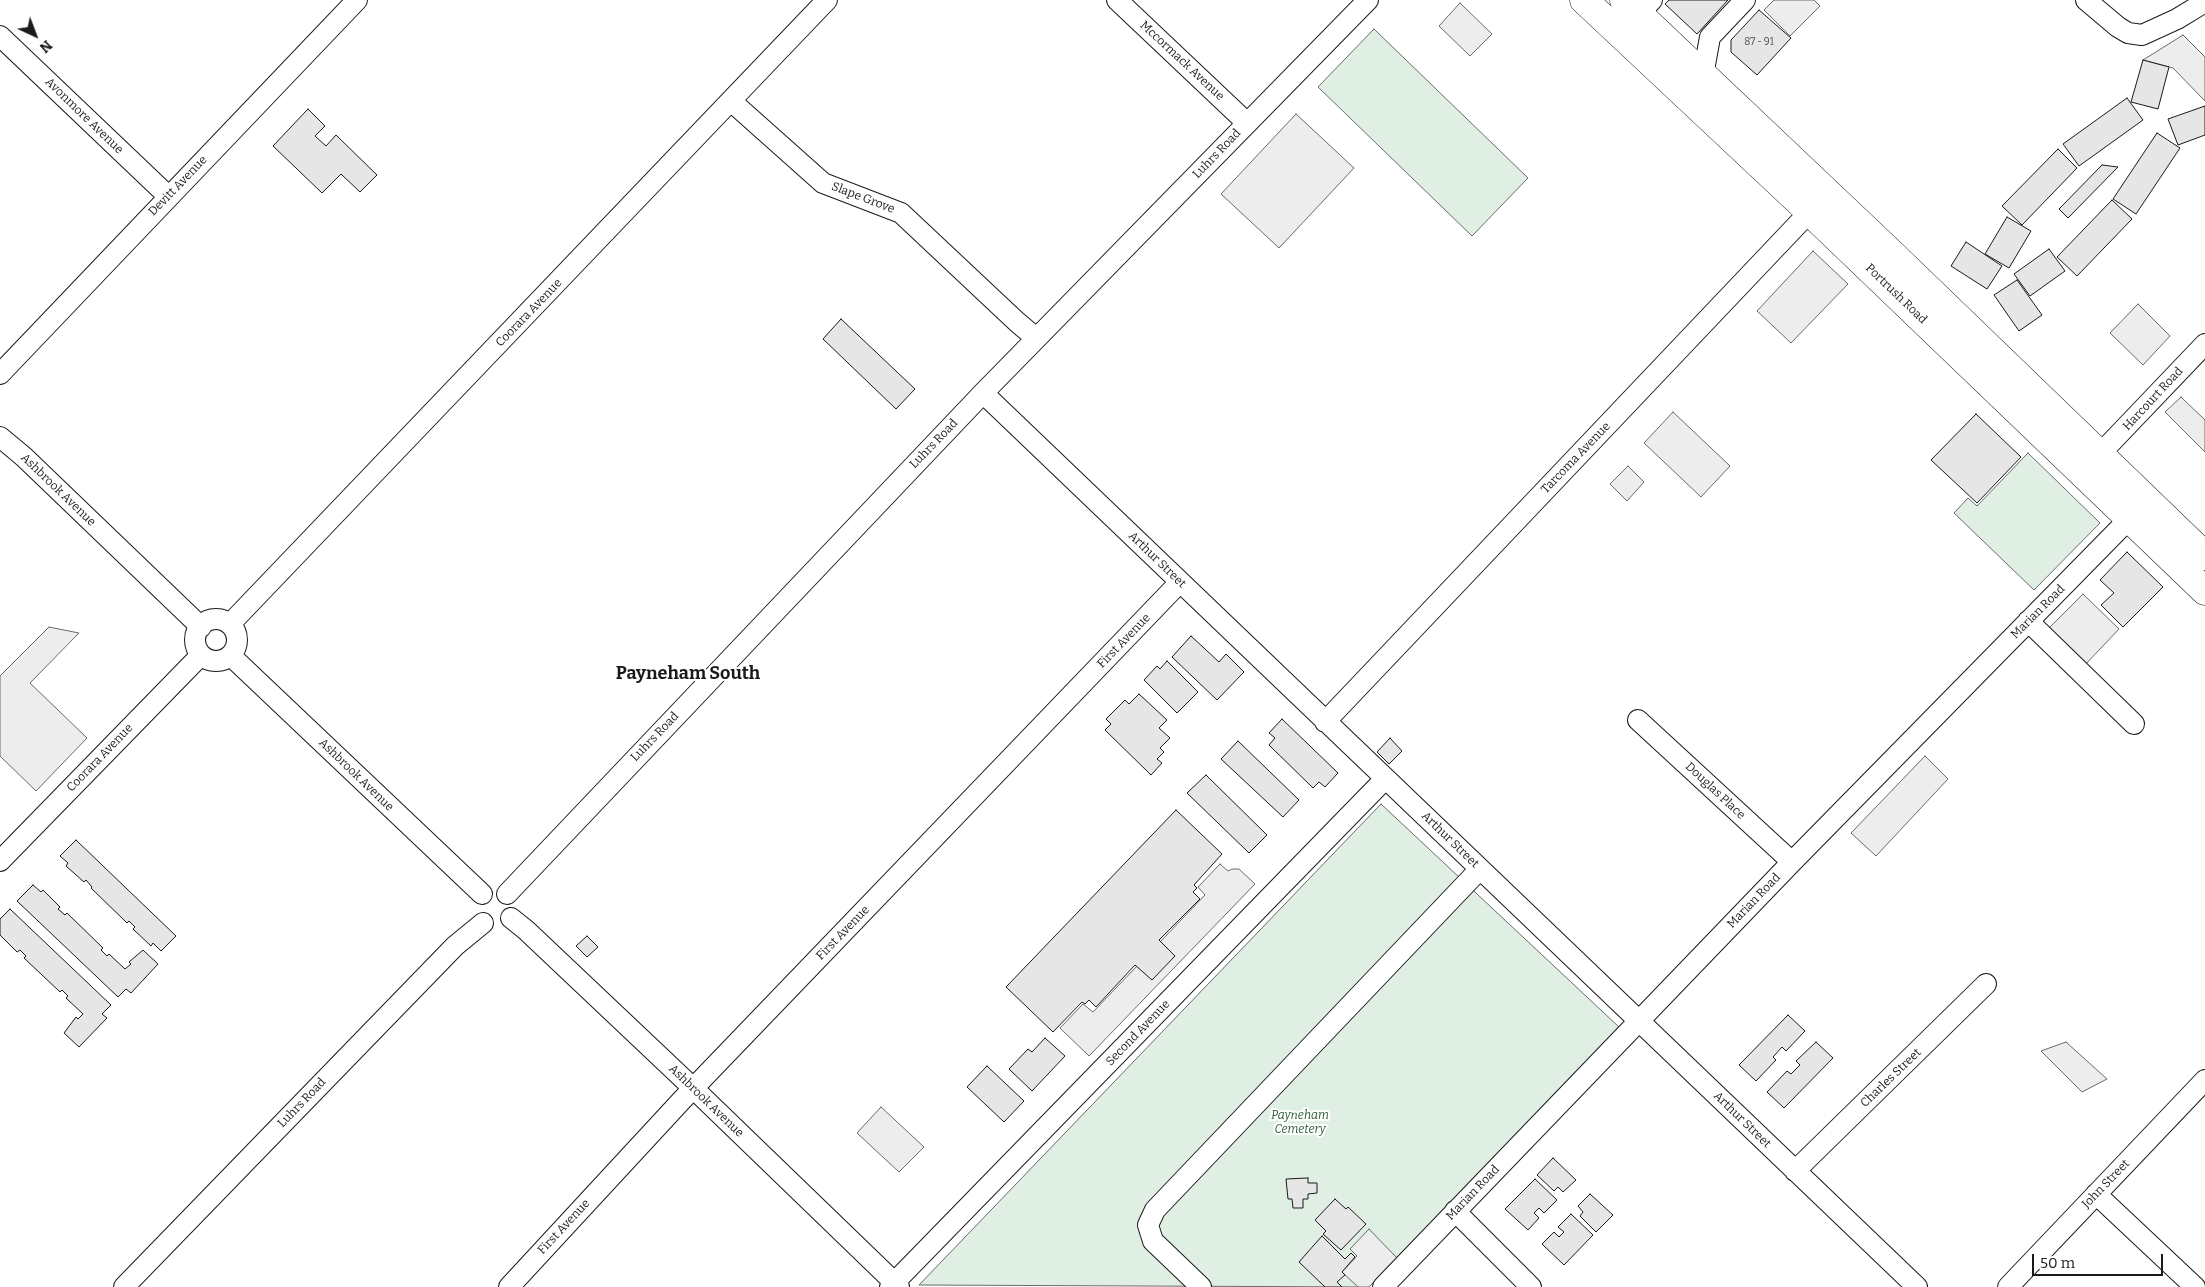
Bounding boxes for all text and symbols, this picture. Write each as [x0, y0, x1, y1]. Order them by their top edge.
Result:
north arrow [10, 10, 60, 60]
street label: Mccormack Avenue [1137, 18, 1227, 104]
text: N [36, 36, 55, 56]
house number: 87 - 91 [1744, 36, 1774, 48]
street label: Avonmore Avenue [42, 75, 126, 157]
street label: Luhrs Road [1190, 126, 1244, 182]
street label: Devitt Avenue [146, 153, 210, 219]
street label: Slape Grove [829, 179, 897, 217]
street label: Portrush Road [1862, 261, 1930, 327]
street label: Coorara Avenue [493, 276, 565, 350]
street label: Harcourt Road [2120, 364, 2186, 434]
street label: Luhrs Road [907, 416, 961, 472]
street label: Tarcoma Avenue [1538, 419, 1614, 497]
street label: Ashbrook Avenue [18, 451, 98, 529]
street label: Arthur Street [1125, 529, 1189, 591]
street label: Marian Road [2008, 582, 2068, 642]
street label: First Avenue [1095, 611, 1153, 671]
district label: Payneham South [616, 663, 760, 685]
street label: Luhrs Road [628, 709, 682, 765]
street label: Coorara Avenue [64, 721, 136, 795]
street label: Ashbrook Avenue [316, 736, 396, 814]
street label: Douglas Place [1682, 760, 1748, 822]
street label: Arthur Street [1418, 809, 1482, 871]
street label: Marian Road [1724, 871, 1784, 931]
street label: First Avenue [814, 903, 872, 963]
street label: Second Avenue [1103, 997, 1173, 1069]
street label: Charles Street [1858, 1046, 1924, 1110]
street label: Ashbrook Avenue [666, 1062, 746, 1140]
street label: Luhrs Road [275, 1075, 329, 1131]
street label: Arthur Street [1710, 1089, 1774, 1151]
park label: Payneham Cemetery [1271, 1109, 1329, 1137]
street label: John Street [2079, 1157, 2133, 1211]
street label: Marian Road [1443, 1163, 1503, 1223]
street label: First Avenue [535, 1197, 593, 1257]
scale bar [2035, 1244, 2166, 1276]
text: 50 m [2040, 1254, 2075, 1272]

